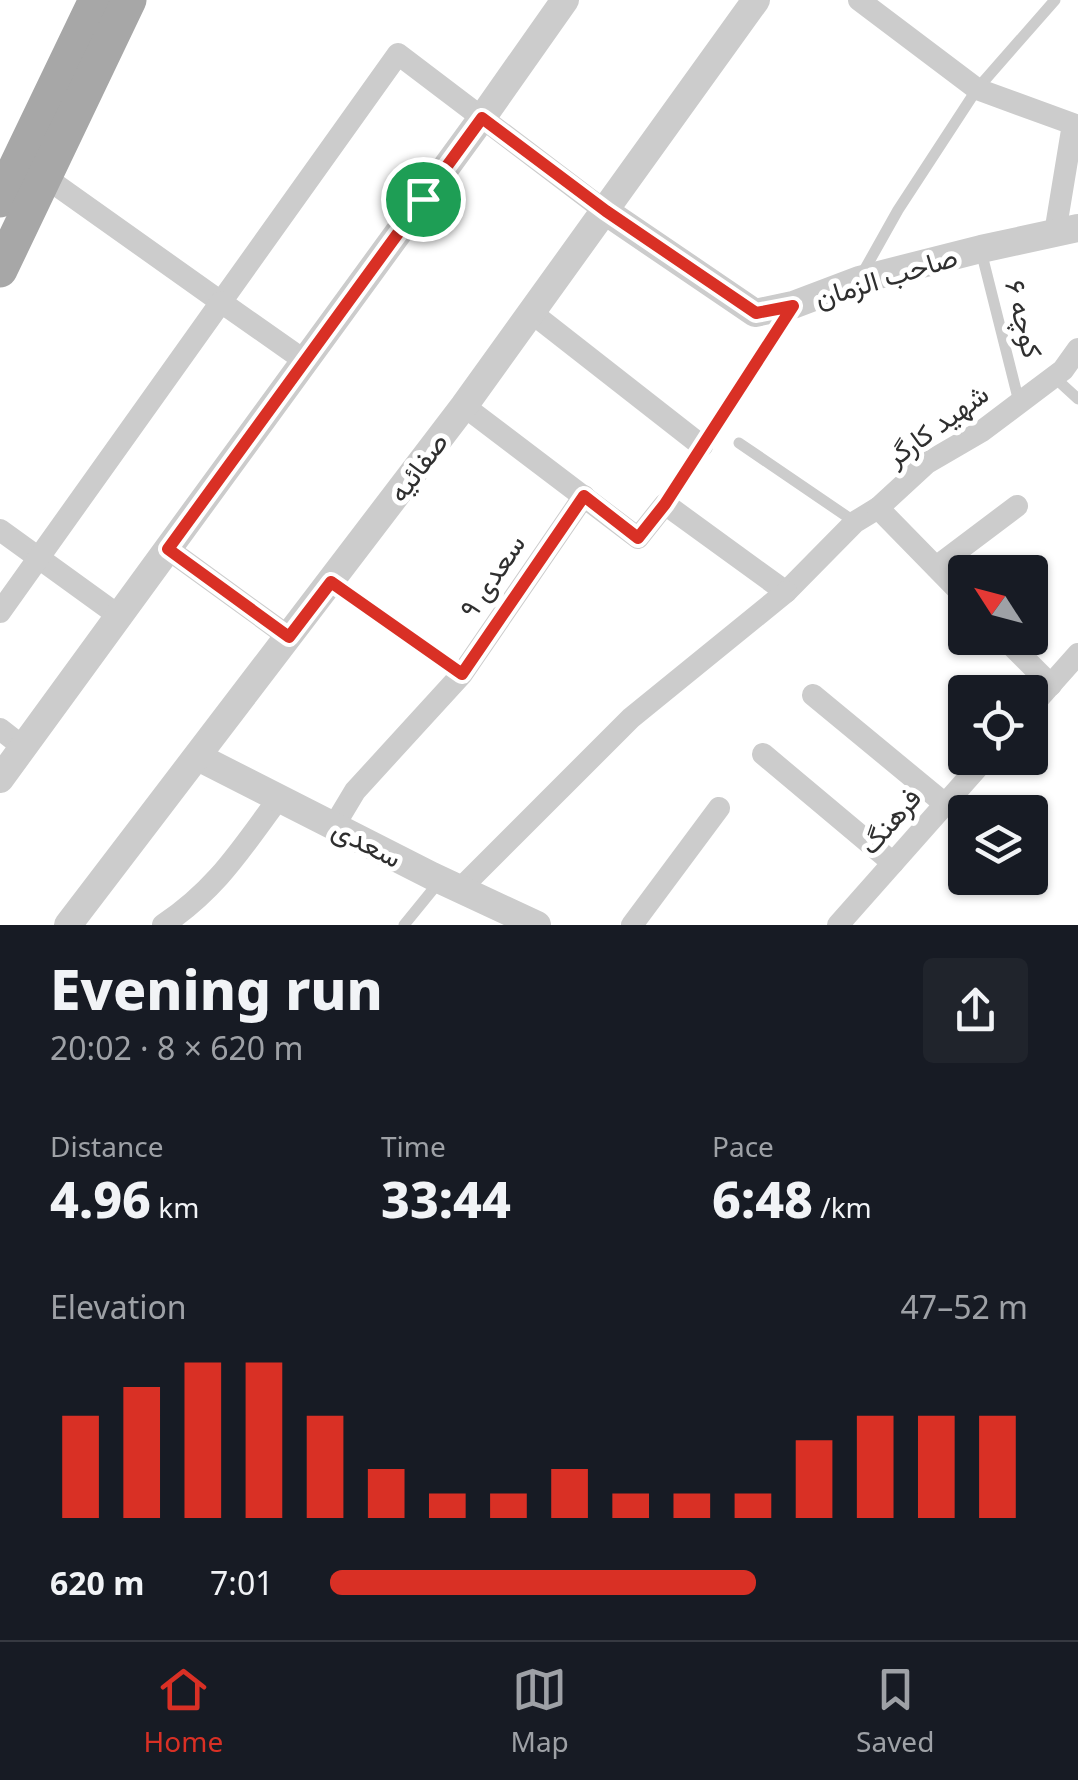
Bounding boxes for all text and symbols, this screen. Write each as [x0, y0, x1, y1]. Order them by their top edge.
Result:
pin [381, 157, 466, 242]
icon: arrive [396, 172, 451, 227]
street label: صاحب الزمان [810, 236, 962, 316]
street label: کوچه ۶ [996, 276, 1053, 362]
street label: شهید کارگر [877, 374, 995, 475]
street label: صفائیه [379, 424, 456, 509]
street label: سعدی ۹ [449, 526, 533, 625]
north arrow [948, 555, 1048, 655]
map controls [948, 555, 1048, 895]
button: locate [948, 675, 1048, 775]
street label: فرهنگ [850, 779, 929, 862]
button: layers [948, 795, 1048, 895]
street label: سعدی [326, 809, 408, 876]
text: Evening run [50, 951, 383, 1026]
button: share [923, 958, 1028, 1063]
text: 20:02 · 8 × 620 m [50, 1026, 303, 1069]
text: Distance [50, 1127, 163, 1165]
text: Time [381, 1127, 446, 1165]
text: Pace [712, 1127, 774, 1165]
text: 4.96 [50, 1165, 151, 1233]
text: 33:44 [381, 1165, 511, 1233]
text: 6:48 [712, 1165, 813, 1233]
text: km [151, 1188, 199, 1226]
text: /km [813, 1188, 872, 1226]
text: Elevation [50, 1285, 187, 1328]
text: 47–52 m [901, 1285, 1028, 1328]
text: 620 m [50, 1561, 144, 1604]
text: 7:01 [210, 1561, 274, 1604]
tab: Home [144, 1662, 223, 1760]
tab: Map [511, 1662, 569, 1760]
tab: Saved [856, 1662, 934, 1760]

